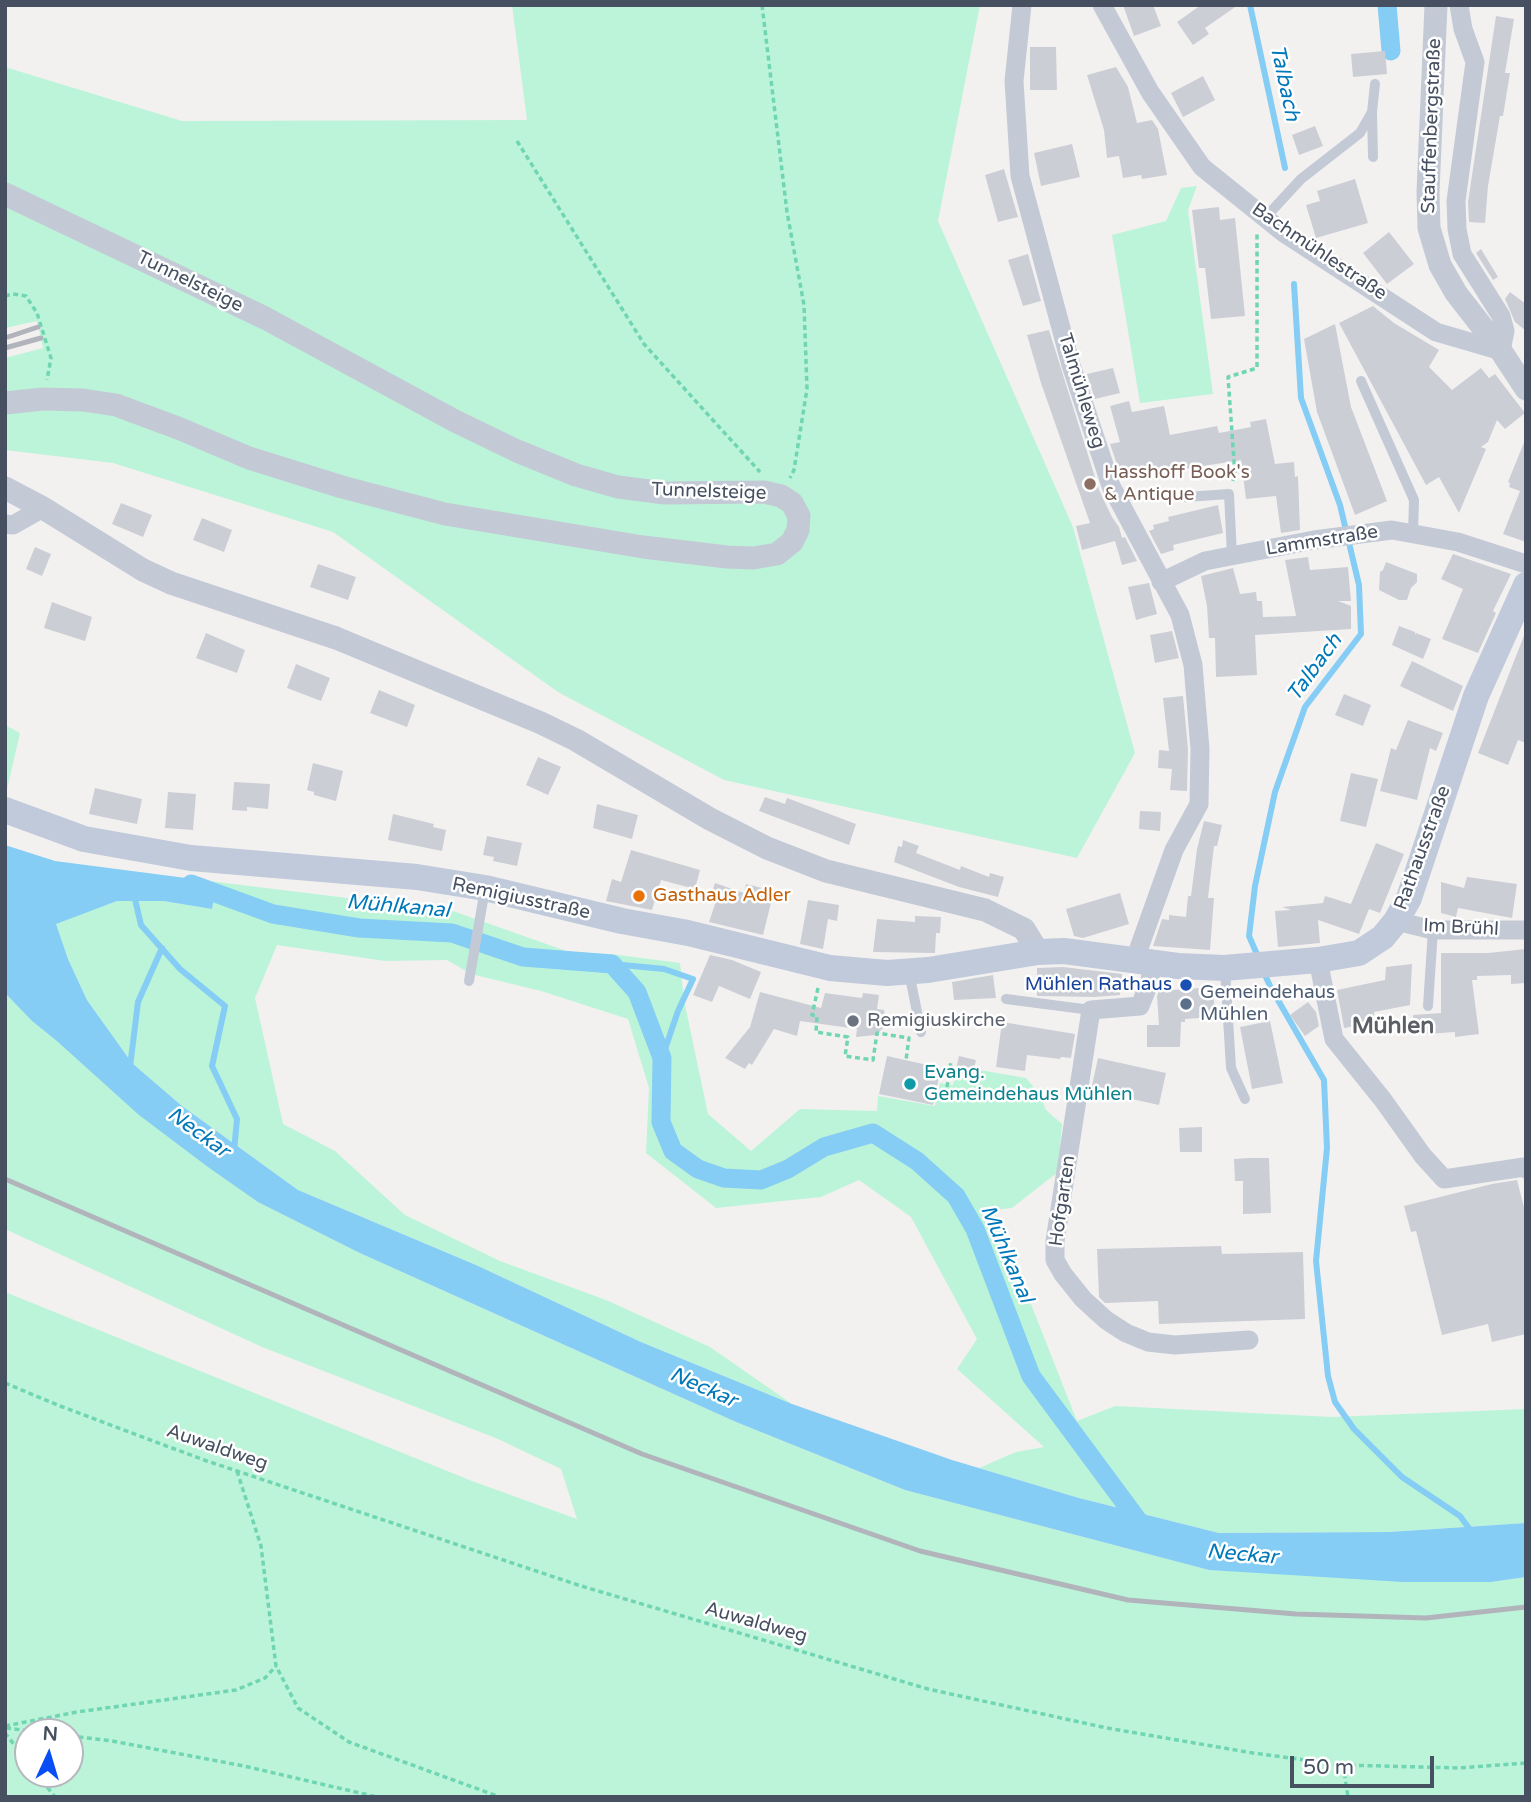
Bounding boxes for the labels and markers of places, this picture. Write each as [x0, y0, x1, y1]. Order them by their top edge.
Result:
place label: Hasshoff Book's & Antique [1104, 462, 1250, 506]
marker: Hasshoff Book's & Antique [1082, 476, 1098, 492]
place label: Gasthaus Adler [653, 885, 791, 907]
marker: Gasthaus Adler [631, 888, 647, 904]
place label: Mühlen Rathaus [1025, 974, 1172, 996]
marker: Mühlen Rathaus [1178, 977, 1194, 993]
place label: Gemeindehaus Mühlen [1200, 982, 1335, 1026]
marker: Gemeindehaus Mühlen [1178, 996, 1194, 1012]
place label: Remigiuskirche [867, 1010, 1005, 1032]
marker: Remigiuskirche [845, 1013, 861, 1029]
place label: Evang. Gemeindehaus Mühlen [924, 1062, 1132, 1106]
marker: Evang. Gemeindehaus Mühlen [902, 1076, 918, 1092]

